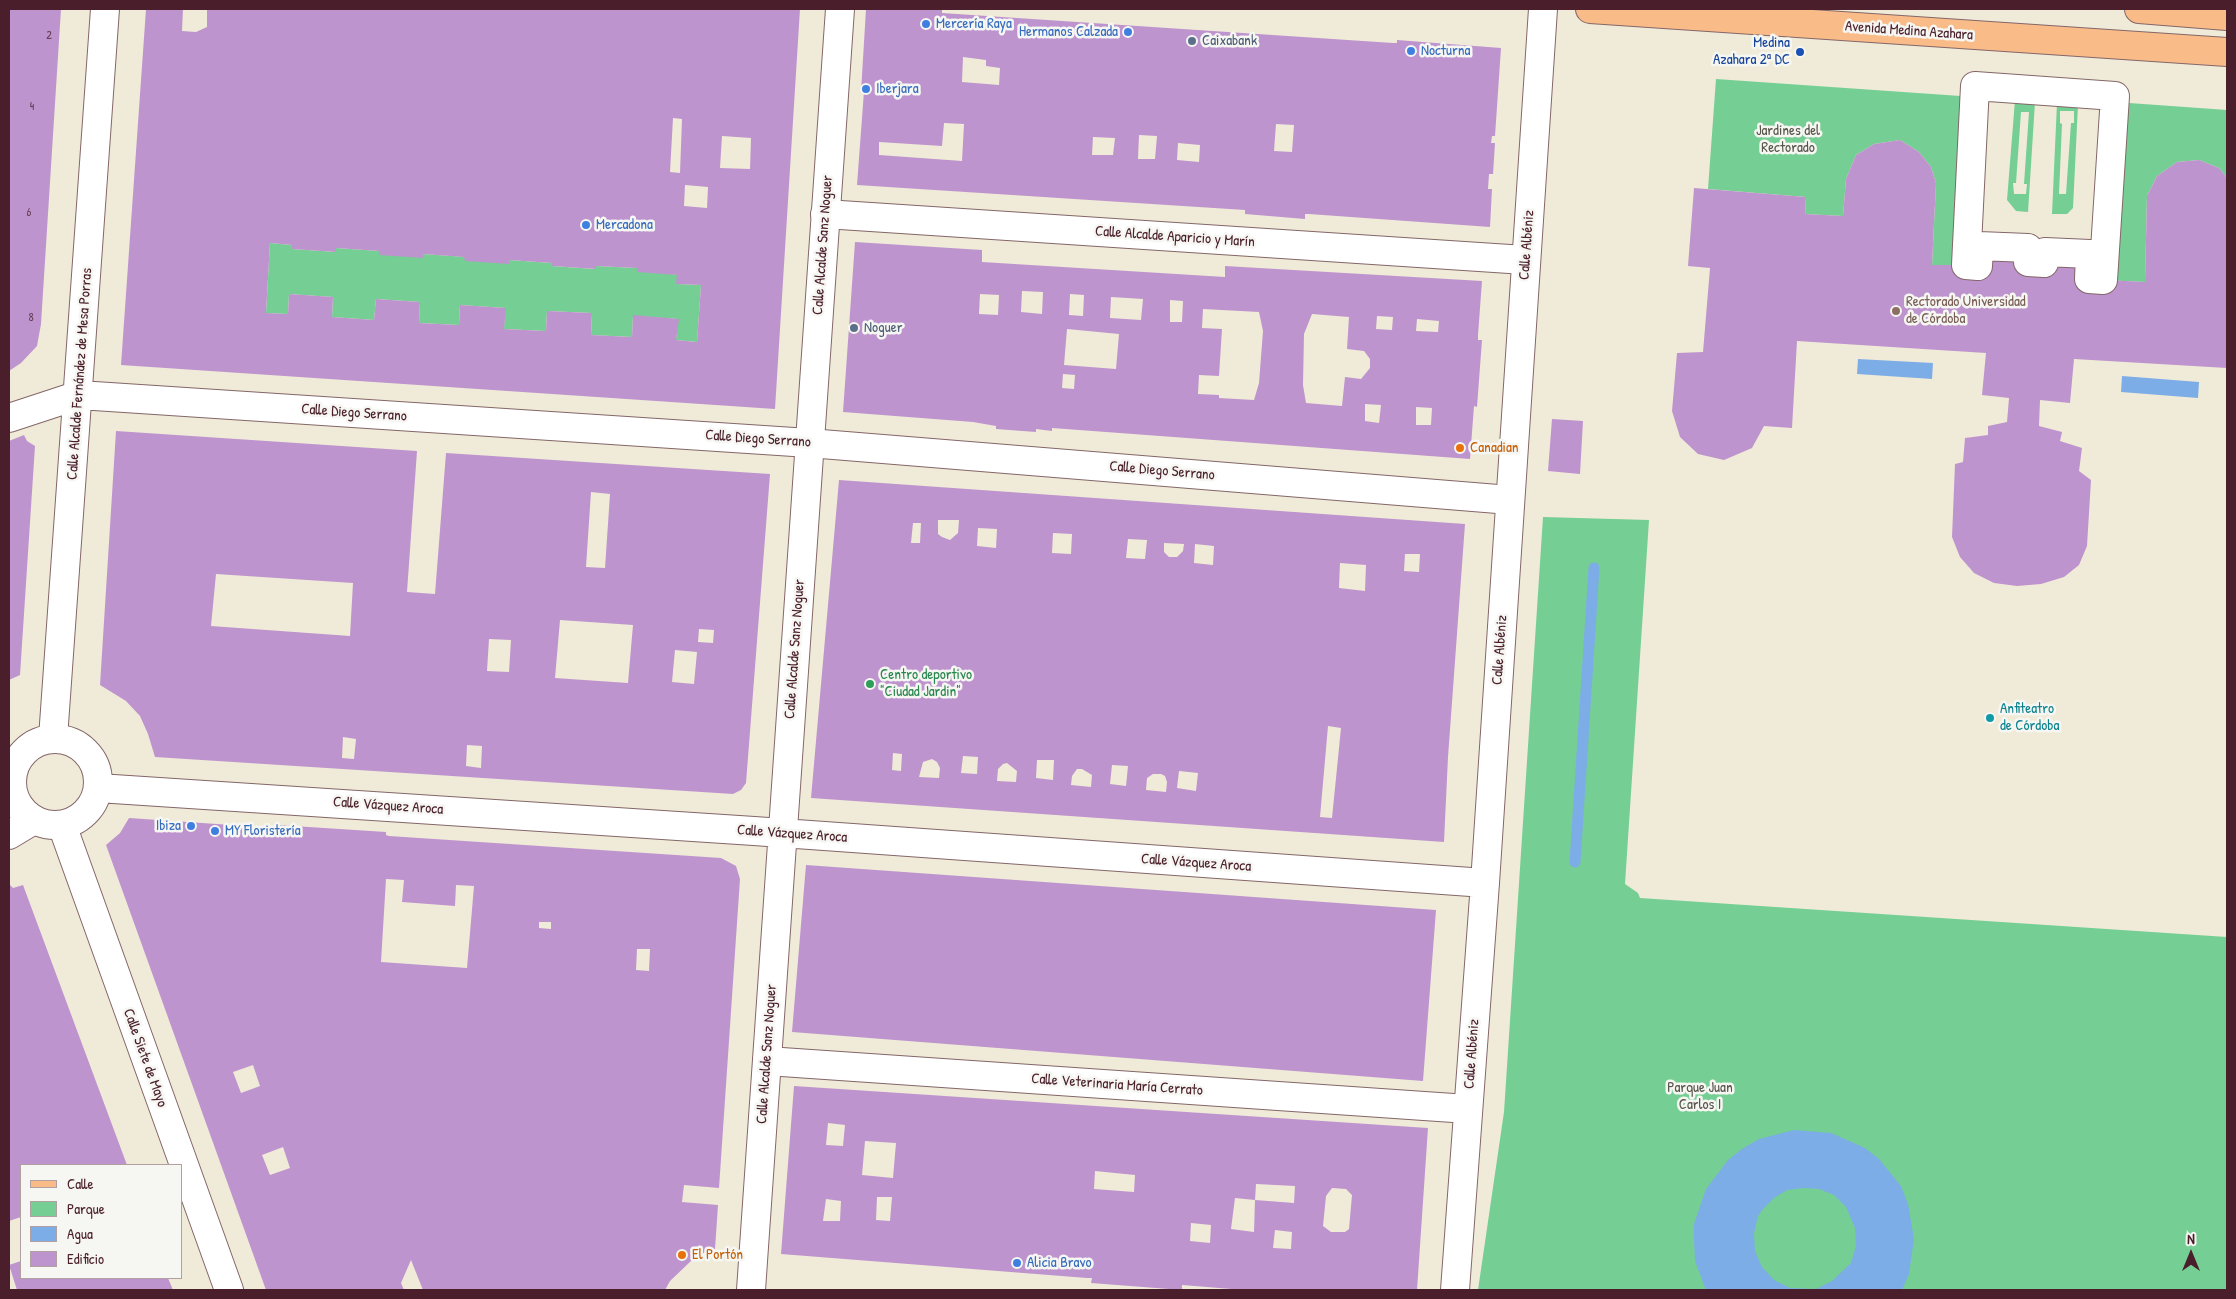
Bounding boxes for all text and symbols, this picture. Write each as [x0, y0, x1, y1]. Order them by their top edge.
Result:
place label: Mercería Raya [936, 15, 1012, 33]
marker: Mercería Raya [920, 18, 932, 30]
street label: Avenida Medina Azahara [1844, 18, 1974, 44]
place label: Hermanos Calzada [1019, 23, 1118, 41]
marker: Hermanos Calzada [1122, 26, 1134, 38]
house number: 2 [46, 29, 52, 43]
place label: Caixabank [1202, 32, 1257, 50]
place label: Medina Azahara 2ª DC [1713, 34, 1790, 69]
marker: Caixabank [1186, 35, 1198, 47]
place label: Nocturna [1421, 42, 1470, 60]
marker: Nocturna [1405, 45, 1417, 57]
marker: Medina Azahara 2ª DC [1794, 46, 1806, 58]
place label: Iberjara [876, 80, 919, 98]
marker: Iberjara [860, 83, 872, 95]
house number: 4 [30, 100, 34, 114]
park label: Jardines del Rectorado [1756, 122, 1820, 157]
street label: Calle Alcalde Sanz Noguer [809, 174, 837, 316]
house number: 6 [27, 206, 31, 220]
street label: Calle Albéniz [1516, 209, 1538, 281]
place label: Mercadona [596, 216, 653, 234]
marker: Mercadona [580, 219, 592, 231]
street label: Calle Alcalde Aparicio y Marín [1094, 222, 1256, 252]
street label: Calle Alcalde Fernández de Mesa Porras [64, 267, 96, 481]
place label: Rectorado Universidad de Córdoba [1906, 293, 2026, 328]
marker: Rectorado Universidad de Córdoba [1890, 305, 1902, 317]
house number: 8 [28, 311, 34, 325]
place label: Noguer [864, 319, 902, 337]
marker: Noguer [848, 322, 860, 334]
street label: Calle Diego Serrano [301, 400, 407, 426]
street label: Calle Diego Serrano [705, 426, 811, 452]
place label: Canadian [1470, 439, 1519, 457]
marker: Canadian [1454, 442, 1466, 454]
street label: Calle Diego Serrano [1109, 457, 1215, 485]
street label: Calle Alcalde Sanz Noguer [781, 578, 809, 720]
street label: Calle Albéniz [1489, 614, 1511, 686]
place label: Centro deportivo "Ciudad Jardin" [880, 666, 972, 701]
marker: Centro deportivo "Ciudad Jardin" [864, 678, 876, 690]
place label: Anfiteatro de Córdoba [2000, 700, 2059, 735]
marker: Anfiteatro de Córdoba [1984, 712, 1996, 724]
street label: Calle Vázquez Aroca [332, 793, 444, 819]
place label: Ibiza [156, 817, 181, 835]
marker: Ibiza [185, 820, 197, 832]
street label: Calle Vázquez Aroca [736, 821, 848, 847]
place label: MY Floristería [225, 822, 301, 840]
marker: MY Floristería [209, 825, 221, 837]
street label: Calle Vázquez Aroca [1140, 850, 1252, 876]
street label: Calle Alcalde Sanz Noguer [753, 983, 781, 1125]
street label: Calle Siete de Mayo [119, 1006, 171, 1110]
street label: Calle Albéniz [1461, 1018, 1483, 1090]
street label: Calle Veterinaria María Cerrato [1031, 1070, 1203, 1100]
park label: Parque Juan Carlos I [1667, 1079, 1733, 1114]
legend [20, 1164, 182, 1279]
text: Calle [67, 1173, 94, 1194]
text: Parque [67, 1198, 105, 1219]
text: Agua [67, 1223, 93, 1244]
north arrow [2166, 1229, 2216, 1279]
text: N [2187, 1229, 2195, 1248]
place label: El Portón [692, 1246, 743, 1264]
text: Edificio [67, 1248, 104, 1269]
marker: El Portón [676, 1249, 688, 1261]
place label: Alicia Bravo [1027, 1254, 1091, 1272]
marker: Alicia Bravo [1011, 1257, 1023, 1269]

